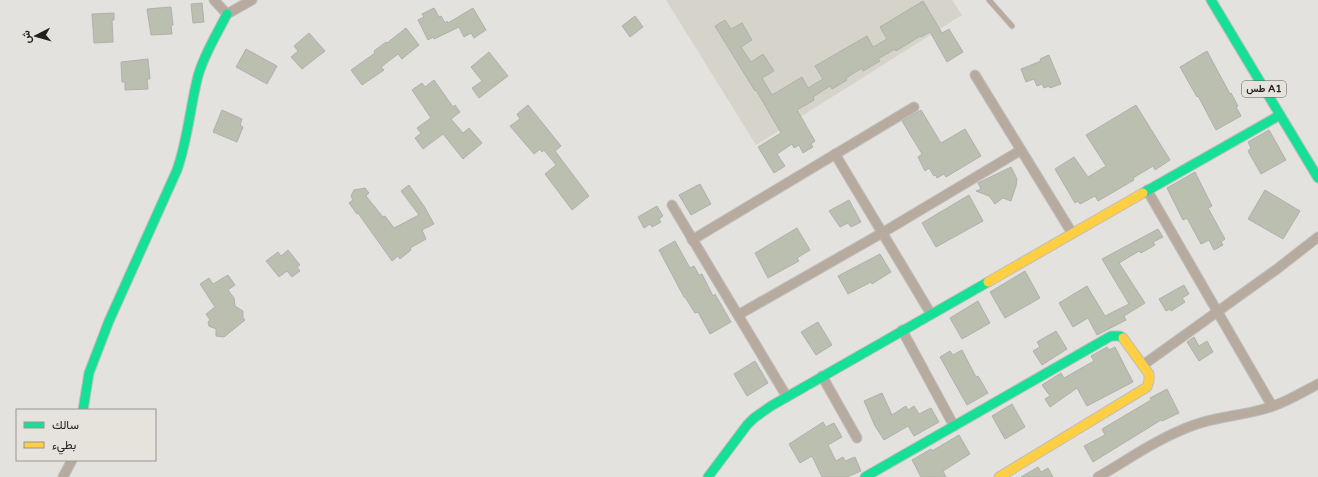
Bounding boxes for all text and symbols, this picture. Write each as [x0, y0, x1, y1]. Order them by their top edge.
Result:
north arrow [16, 16, 56, 56]
text: ش [19, 30, 34, 44]
road number: طس A1 [1242, 81, 1286, 97]
legend [16, 409, 156, 461]
text: سالك [52, 418, 79, 432]
text: بطيء [52, 438, 76, 455]

